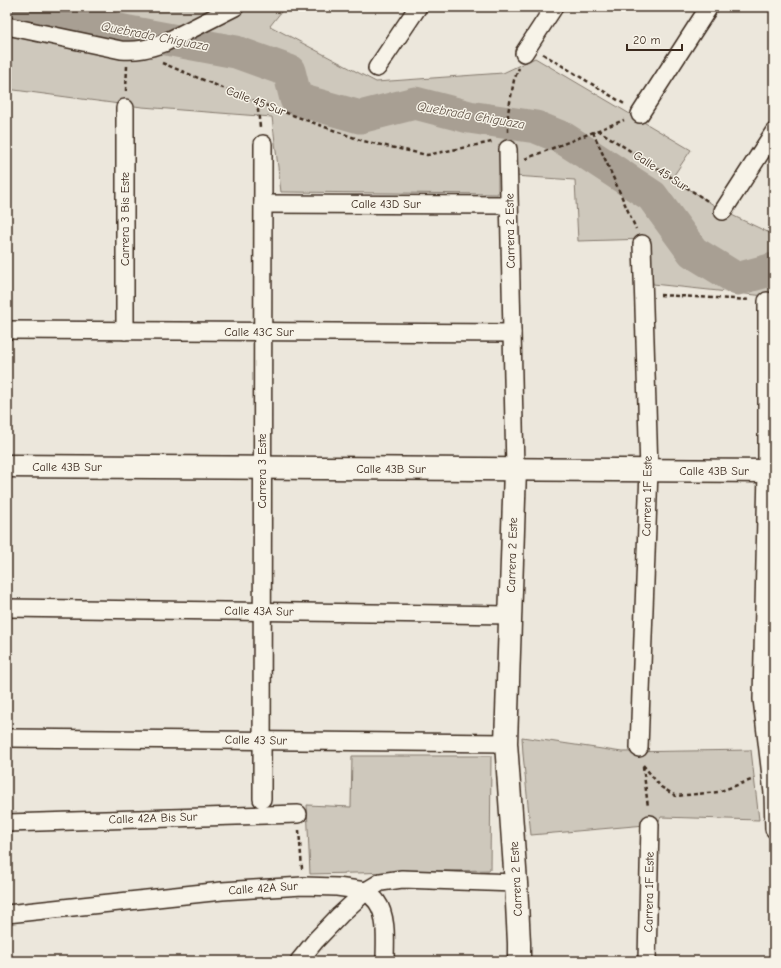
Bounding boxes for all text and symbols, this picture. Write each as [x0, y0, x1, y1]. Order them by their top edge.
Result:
water label: Quebrada Chiguaza [100, 18, 210, 54]
scale bar [627, 26, 682, 52]
text: 20 m [633, 33, 661, 47]
street label: Calle 45 Sur [224, 83, 288, 119]
water label: Quebrada Chiguaza [416, 98, 526, 132]
street label: Calle 45 Sur [631, 148, 691, 194]
street label: Carrera 3 Bis Este [118, 172, 132, 266]
street label: Carrera 2 Este [502, 193, 518, 269]
street label: Calle 43D Sur [351, 197, 421, 211]
street label: Calle 43C Sur [224, 325, 294, 339]
street label: Carrera 3 Este [255, 433, 269, 509]
street label: Carrera 1F Este [639, 456, 655, 536]
street label: Calle 43B Sur [32, 460, 102, 474]
street label: Calle 43B Sur [356, 462, 426, 476]
street label: Calle 43B Sur [679, 464, 749, 478]
street label: Carrera 2 Este [504, 517, 520, 593]
street label: Calle 43A Sur [224, 603, 294, 619]
street label: Calle 43 Sur [225, 732, 287, 748]
street label: Calle 42A Bis Sur [108, 809, 198, 827]
street label: Carrera 2 Este [507, 841, 525, 917]
street label: Carrera 1F Este [641, 852, 657, 932]
street label: Calle 42A Sur [228, 879, 298, 897]

